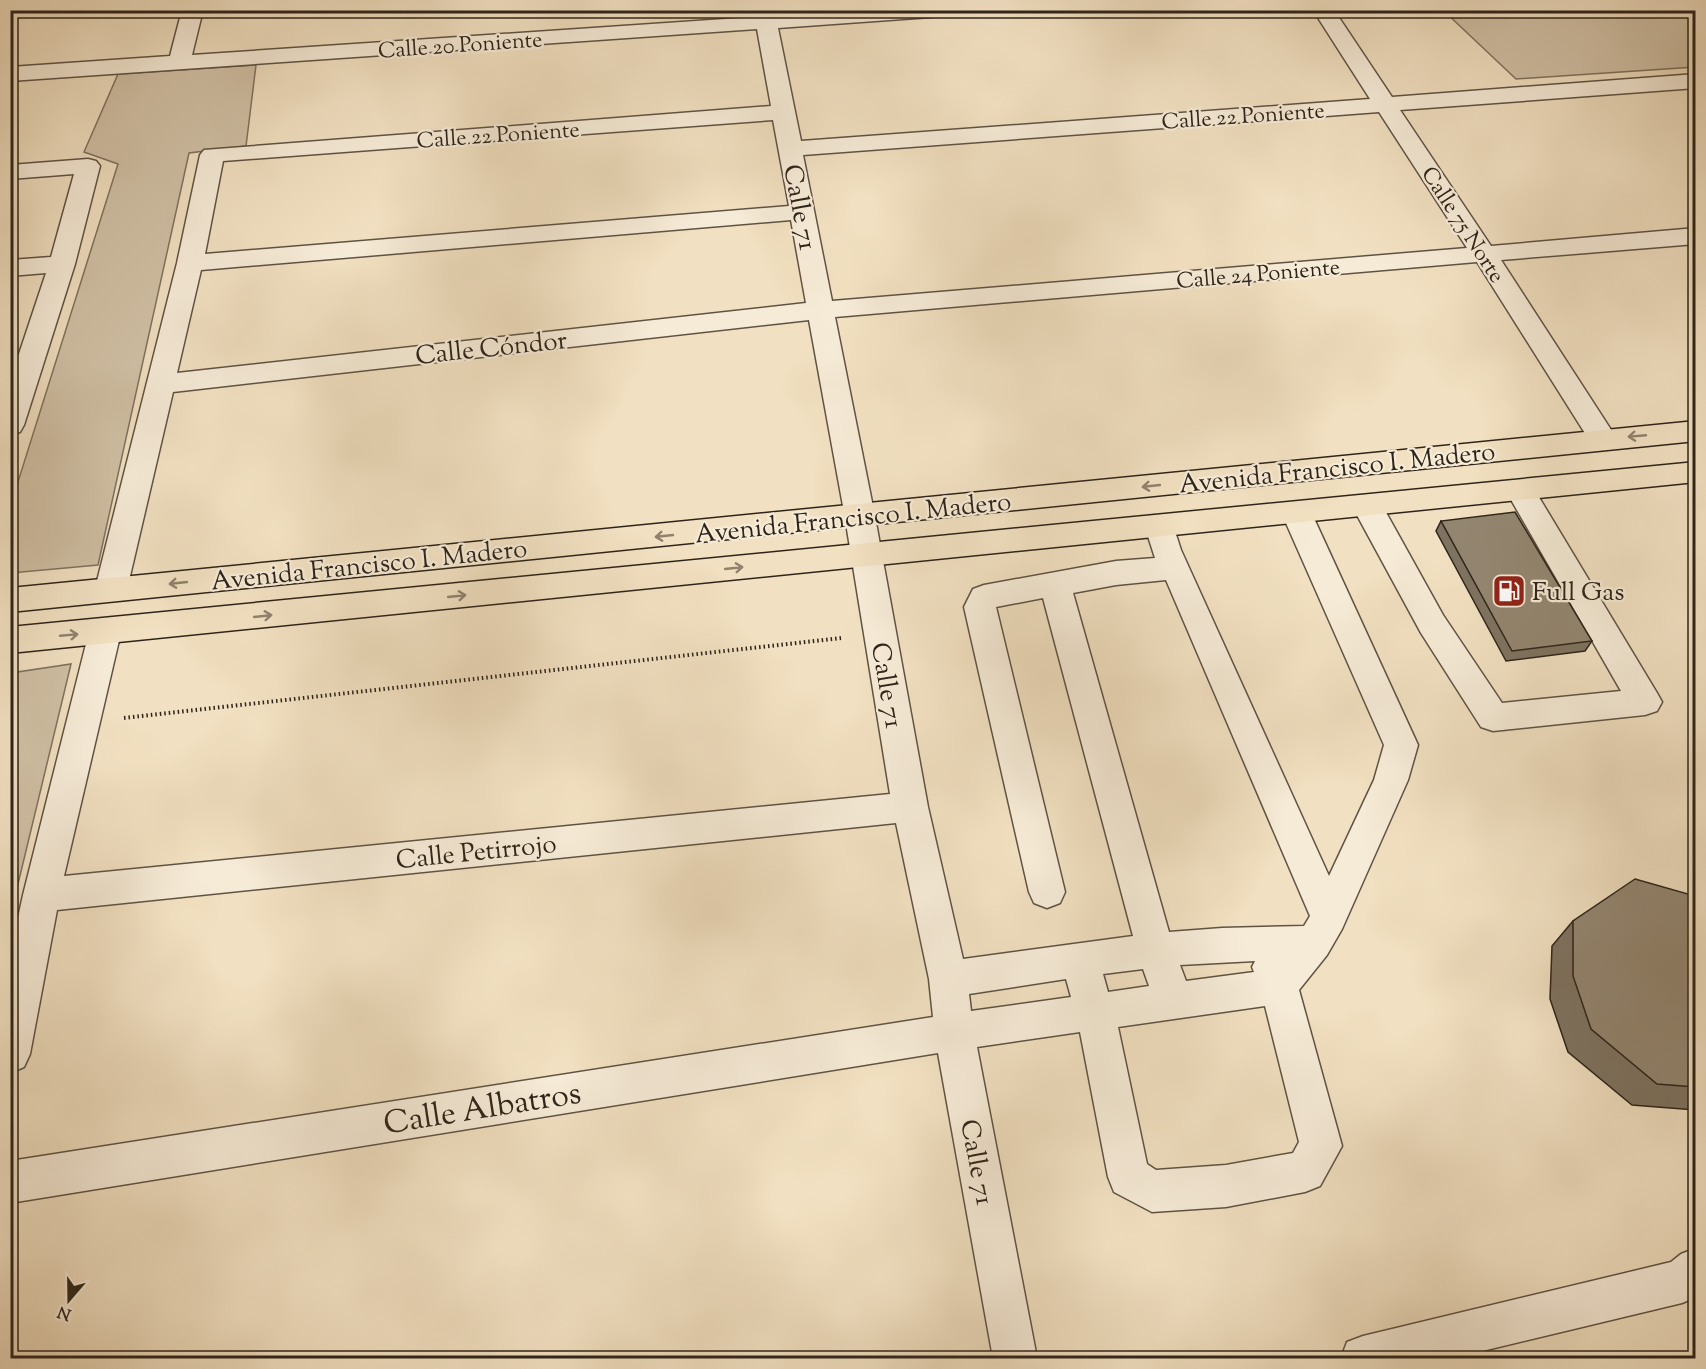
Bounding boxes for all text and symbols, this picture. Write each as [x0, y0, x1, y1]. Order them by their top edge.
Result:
street label: Calle 20 Poniente [377, 25, 543, 69]
street label: Calle 22 Poniente [1161, 96, 1326, 140]
street label: Calle 22 Poniente [416, 115, 581, 159]
street label: Calle 75 Norte [1412, 161, 1511, 290]
street label: Calle 71 [772, 162, 825, 254]
street label: Calle 24 Poniente [1175, 253, 1341, 299]
street label: Calle Cóndor [414, 323, 569, 376]
one-way arrow [1628, 431, 1648, 442]
street label: Avenida Francisco I. Madero [1177, 434, 1497, 504]
one-way arrow [1141, 481, 1161, 492]
street label: Avenida Francisco I. Madero [693, 484, 1013, 554]
one-way arrow [655, 530, 675, 541]
street label: Avenida Francisco I. Madero [209, 531, 529, 601]
one-way arrow [724, 562, 744, 573]
fuel station icon: Full Gas [1491, 573, 1527, 609]
place label: Full Gas [1532, 575, 1625, 612]
one-way arrow [168, 578, 188, 589]
one-way arrow [446, 590, 466, 601]
one-way arrow [252, 610, 272, 621]
one-way arrow [58, 629, 78, 640]
street label: Calle 71 [860, 640, 911, 731]
street label: Calle Petirrojo [394, 827, 558, 880]
street label: Calle Albatros [380, 1072, 585, 1148]
street label: Calle 71 [949, 1117, 1002, 1209]
north arrow [39, 1270, 99, 1330]
text: N [55, 1299, 75, 1325]

